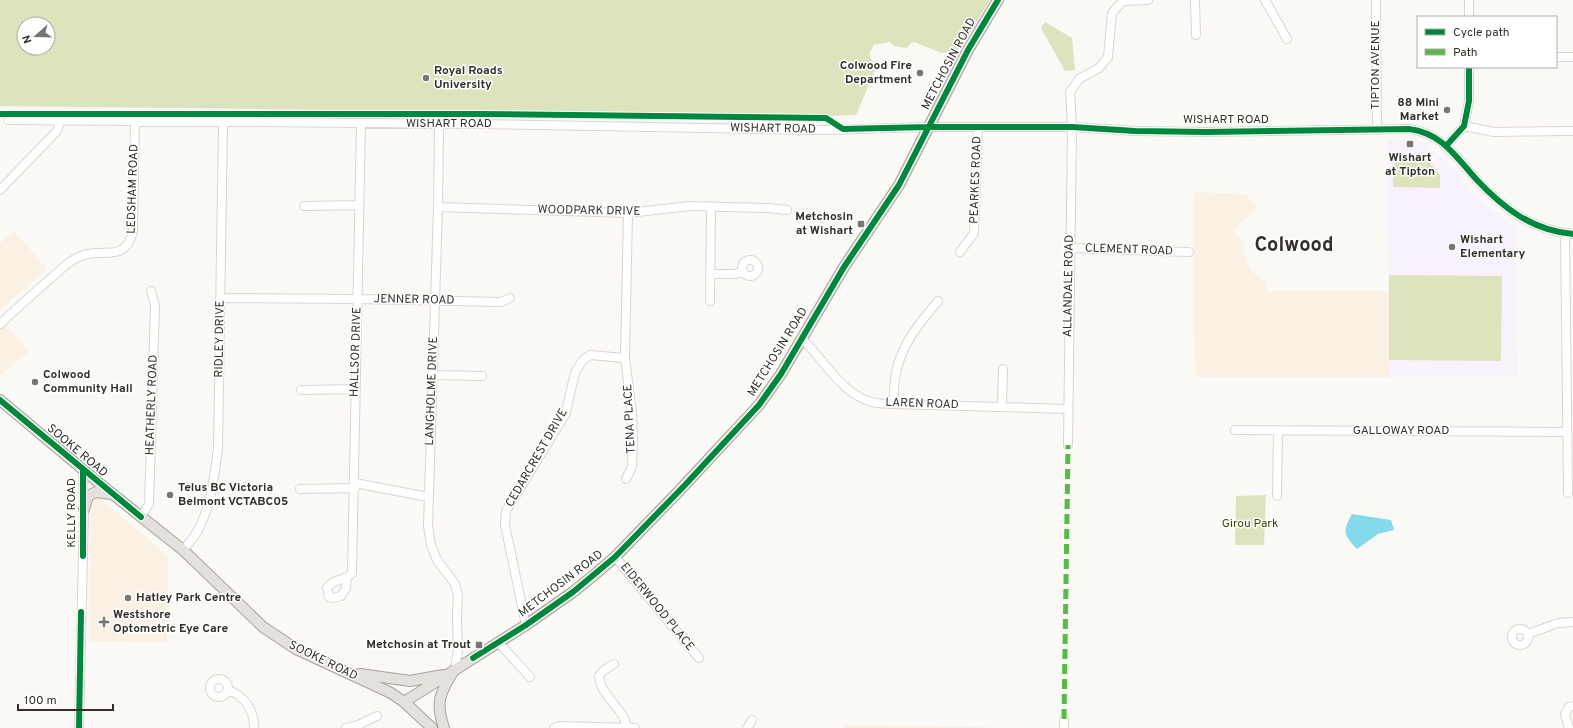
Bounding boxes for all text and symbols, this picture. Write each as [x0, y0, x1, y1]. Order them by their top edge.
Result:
street label: METCHOSIN ROAD [918, 15, 980, 113]
north arrow [16, 16, 56, 56]
legend [1417, 16, 1557, 68]
street label: TIPTON AVENUE [1368, 20, 1384, 110]
text: Cycle path [1453, 25, 1510, 41]
text: N [20, 33, 35, 45]
text: Path [1453, 45, 1478, 61]
place label: Colwood Fire Department [840, 58, 912, 88]
place label: Royal Roads University [434, 63, 503, 93]
marker: Colwood Fire Department [915, 68, 925, 78]
marker: Royal Roads University [421, 73, 431, 83]
place label: 88 Mini Market [1397, 95, 1439, 125]
marker: 88 Mini Market [1442, 105, 1452, 115]
street label: WISHART ROAD [1183, 112, 1269, 128]
street label: WISHART ROAD [406, 116, 492, 132]
street label: WISHART ROAD [730, 120, 816, 138]
street label: PEARKES ROAD [966, 136, 986, 224]
marker: Wishart at Tipton [1405, 139, 1415, 149]
street label: LEDSHAM ROAD [123, 144, 143, 234]
place label: Wishart at Tipton [1385, 150, 1435, 180]
street label: WOODPARK DRIVE [537, 202, 641, 220]
place label: Metchosin at Wishart [795, 209, 853, 239]
marker: Metchosin at Wishart [856, 219, 866, 229]
place label: Wishart Elementary [1460, 232, 1525, 262]
district label: Colwood [1254, 233, 1334, 259]
street label: ALLANDALE ROAD [1060, 235, 1078, 337]
street label: CLEMENT ROAD [1085, 240, 1173, 260]
marker: Wishart Elementary [1447, 242, 1457, 252]
street label: JENNER ROAD [373, 291, 455, 309]
street label: RIDLEY DRIVE [211, 300, 229, 378]
street label: METCHOSIN ROAD [744, 304, 812, 400]
street label: HALLSOR DRIVE [346, 307, 366, 397]
street label: LANGHOLME DRIVE [422, 336, 442, 446]
street label: HEATHERLY ROAD [142, 354, 162, 456]
place label: Colwood Community Hall [43, 367, 133, 397]
marker: Colwood Community Hall [30, 377, 40, 387]
street label: TENA PLACE [620, 384, 640, 454]
street label: LAREN ROAD [885, 395, 959, 413]
street label: CEDARCREST DRIVE [502, 406, 572, 510]
street label: SOOKE ROAD [43, 421, 111, 481]
street label: GALLOWAY ROAD [1353, 423, 1449, 439]
street label: KELLY ROAD [64, 478, 80, 548]
place label: Telus BC Victoria Belmont VCTABC05 [178, 480, 288, 510]
marker: Telus BC Victoria Belmont VCTABC05 [165, 490, 175, 500]
park label: Girou Park [1222, 516, 1278, 532]
street label: METCHOSIN ROAD [515, 547, 607, 621]
street label: EIDERWOOD PLACE [616, 560, 698, 654]
place label: Hatley Park Centre [136, 590, 241, 606]
marker: Hatley Park Centre [123, 593, 133, 603]
place label: Westshore Optometric Eye Care [113, 607, 228, 637]
marker: Westshore Optometric Eye Care [98, 616, 110, 628]
street label: SOOKE ROAD [286, 637, 360, 685]
place label: Metchosin at Trout [366, 637, 471, 653]
marker: Metchosin at Trout [474, 640, 484, 650]
scale bar [18, 686, 113, 712]
text: 100 m [24, 693, 57, 709]

